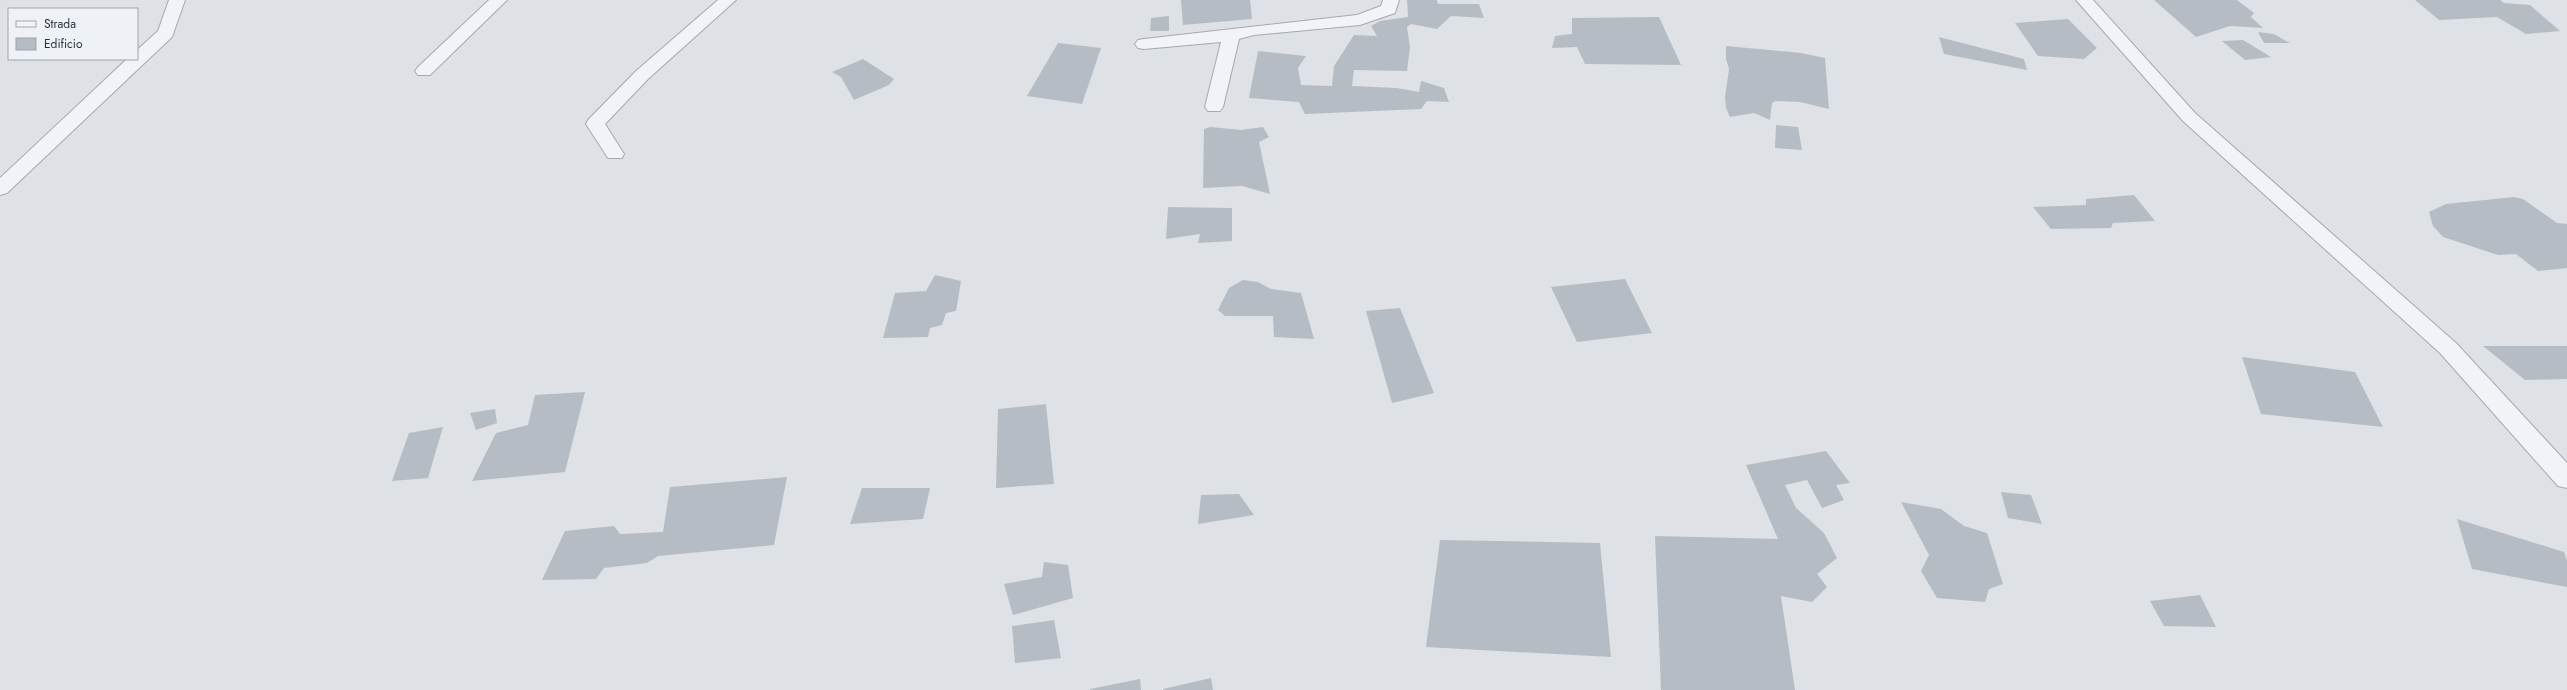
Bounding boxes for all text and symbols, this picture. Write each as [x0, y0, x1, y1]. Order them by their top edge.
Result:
legend [8, 8, 138, 60]
text: Strada [44, 15, 76, 33]
text: Edificio [44, 35, 83, 53]

